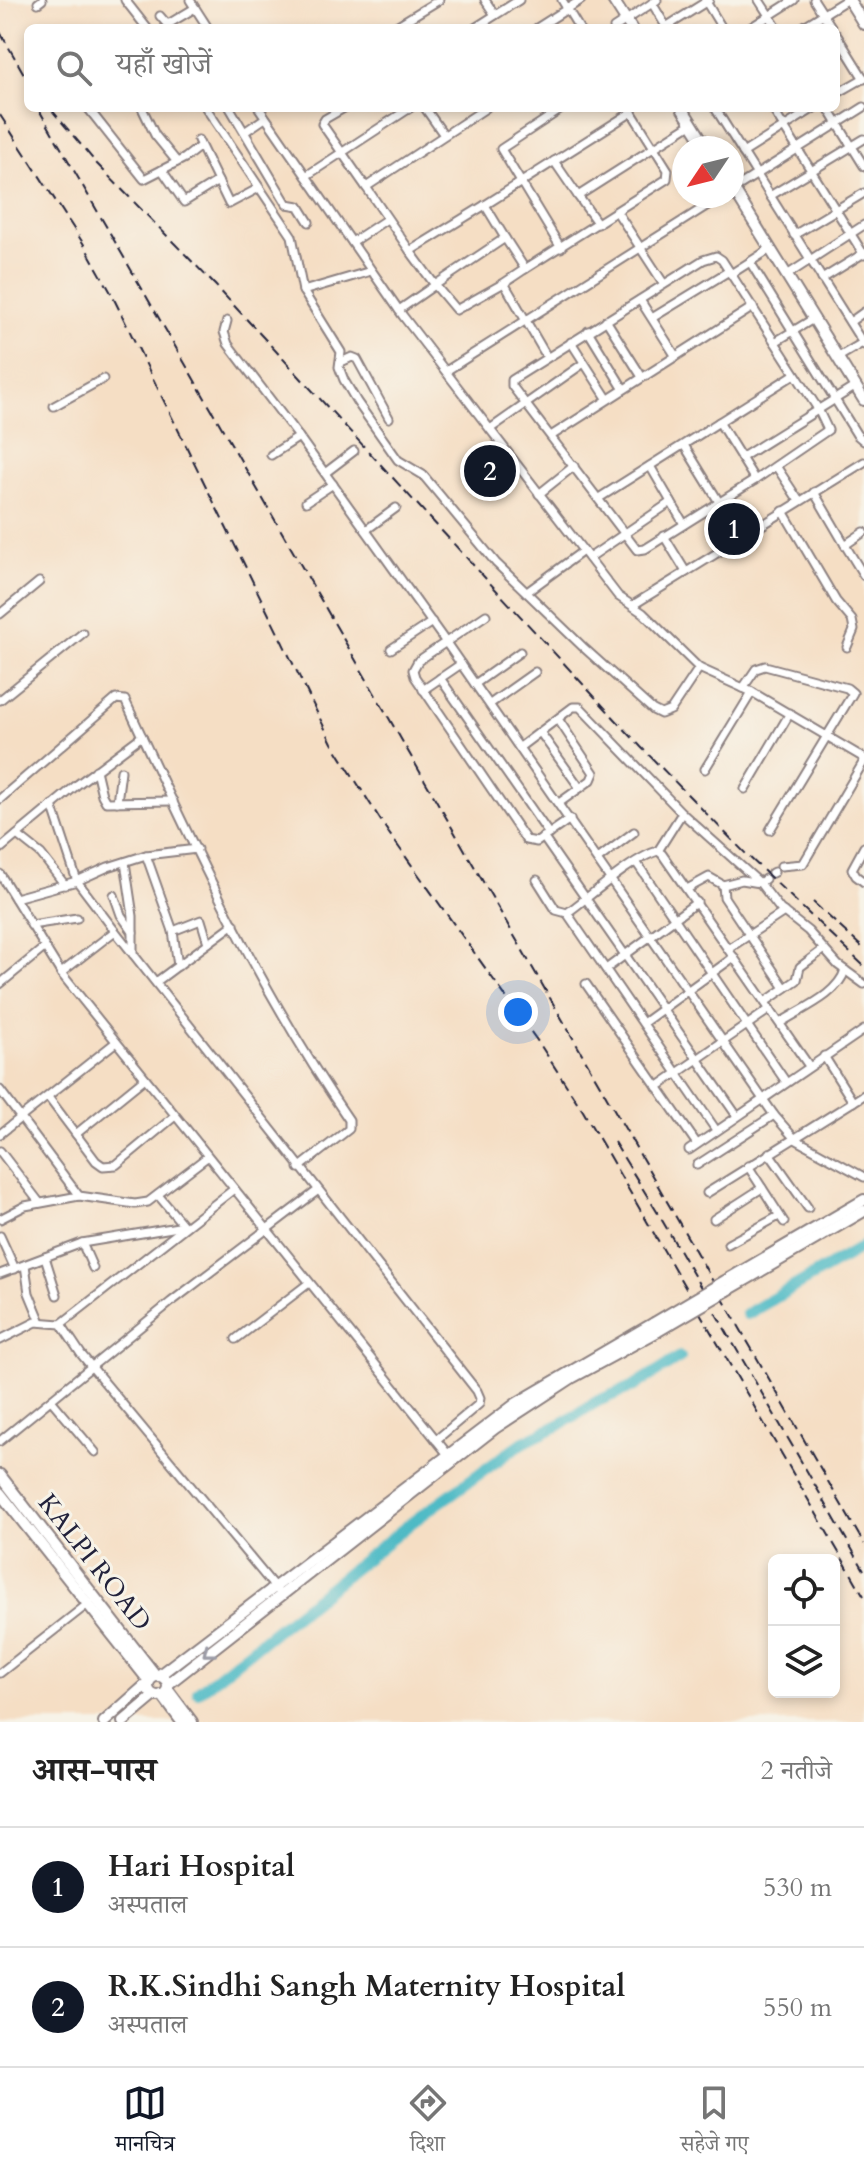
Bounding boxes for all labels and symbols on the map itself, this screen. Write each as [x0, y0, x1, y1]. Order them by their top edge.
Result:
north arrow [672, 136, 744, 208]
pin: 2 [464, 441, 516, 501]
pin: 1 [708, 499, 760, 559]
your location [498, 992, 538, 1032]
street label: KALPI ROAD [30, 1487, 159, 1638]
one-way arrow [202, 1643, 217, 1657]

